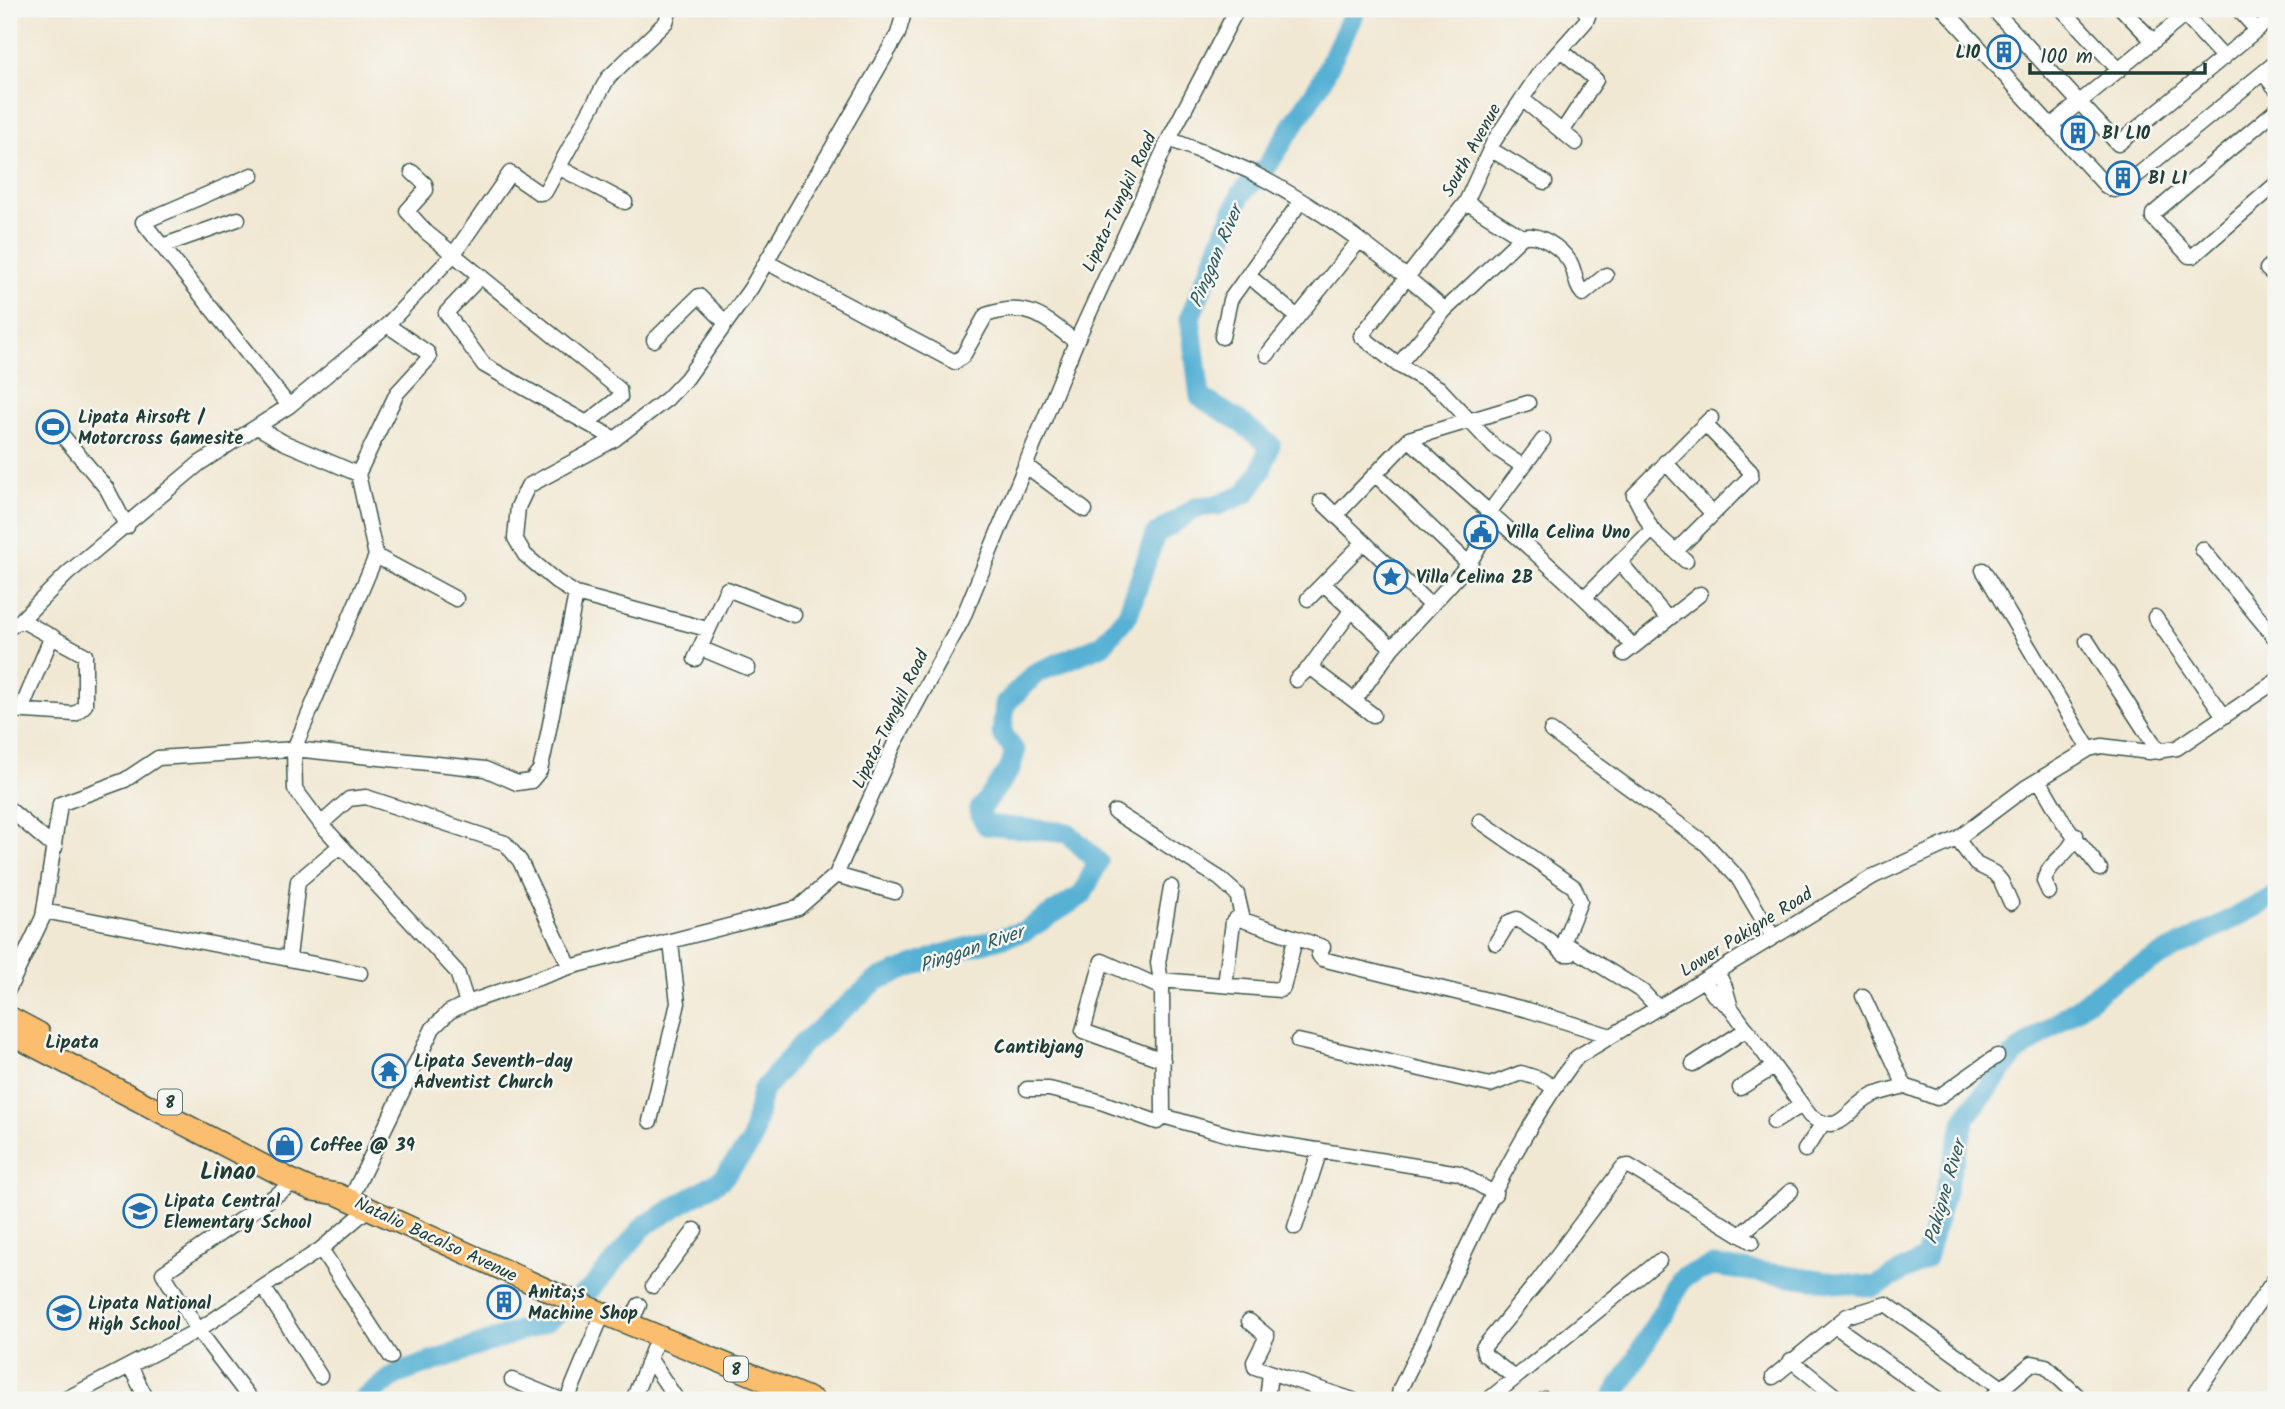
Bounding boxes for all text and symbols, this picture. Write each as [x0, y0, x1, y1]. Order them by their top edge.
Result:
scale bar [2030, 32, 2204, 76]
building icon: L10 [1985, 33, 2023, 71]
place label: L10 [1956, 39, 1981, 68]
text: 100 m [2040, 41, 2093, 74]
street label: South Avenue [1435, 99, 1510, 203]
building icon: B1 L10 [2059, 114, 2097, 152]
place label: B1 L10 [2102, 120, 2151, 149]
street label: Lipata-Tungkil Road [1075, 127, 1166, 278]
building icon: B1 L1 [2104, 159, 2142, 197]
place label: B1 L1 [2148, 165, 2187, 194]
water label: Pinggan River [1182, 198, 1253, 312]
place label: Lipata Airsoft / Motorcross Gamesite [78, 404, 244, 454]
sports icon: Lipata Airsoft / Motorcross Gamesite [34, 408, 72, 446]
public building icon: Villa Celina Uno [1462, 513, 1500, 551]
place label: Villa Celina Uno [1506, 519, 1630, 548]
place icon: Villa Celina 2B [1372, 558, 1410, 596]
place label: Villa Celina 2B [1416, 564, 1533, 593]
street label: Lipata-Tungkil Road [845, 644, 938, 794]
street label: Lower Pakigne Road [1675, 880, 1820, 986]
water label: Pinggan River [916, 917, 1031, 982]
district label: Lipata [45, 1028, 99, 1058]
district label: Cantibjang [994, 1033, 1084, 1063]
place label: Lipata Seventh-day Adventist Church [414, 1048, 573, 1098]
temple icon: Lipata Seventh-day Adventist Church [370, 1052, 408, 1090]
road number: 8 [158, 1090, 182, 1114]
shop icon: Coffee @ 39 [266, 1126, 304, 1164]
place label: Coffee @ 39 [310, 1132, 415, 1161]
water label: Pakigne River [1917, 1134, 1976, 1248]
district label: Linao [200, 1153, 256, 1192]
place label: Lipata Central Elementary School [164, 1188, 311, 1238]
street label: Natalio Bacalso Avenue [349, 1190, 522, 1291]
school or university icon: Lipata Central Elementary School [121, 1192, 159, 1230]
place label: Anita;s Machine Shop [528, 1279, 638, 1329]
building icon: Anita;s Machine Shop [485, 1283, 523, 1321]
place label: Lipata National High School [88, 1290, 211, 1340]
school or university icon: Lipata National High School [45, 1294, 83, 1332]
road number: 8 [724, 1357, 748, 1382]

